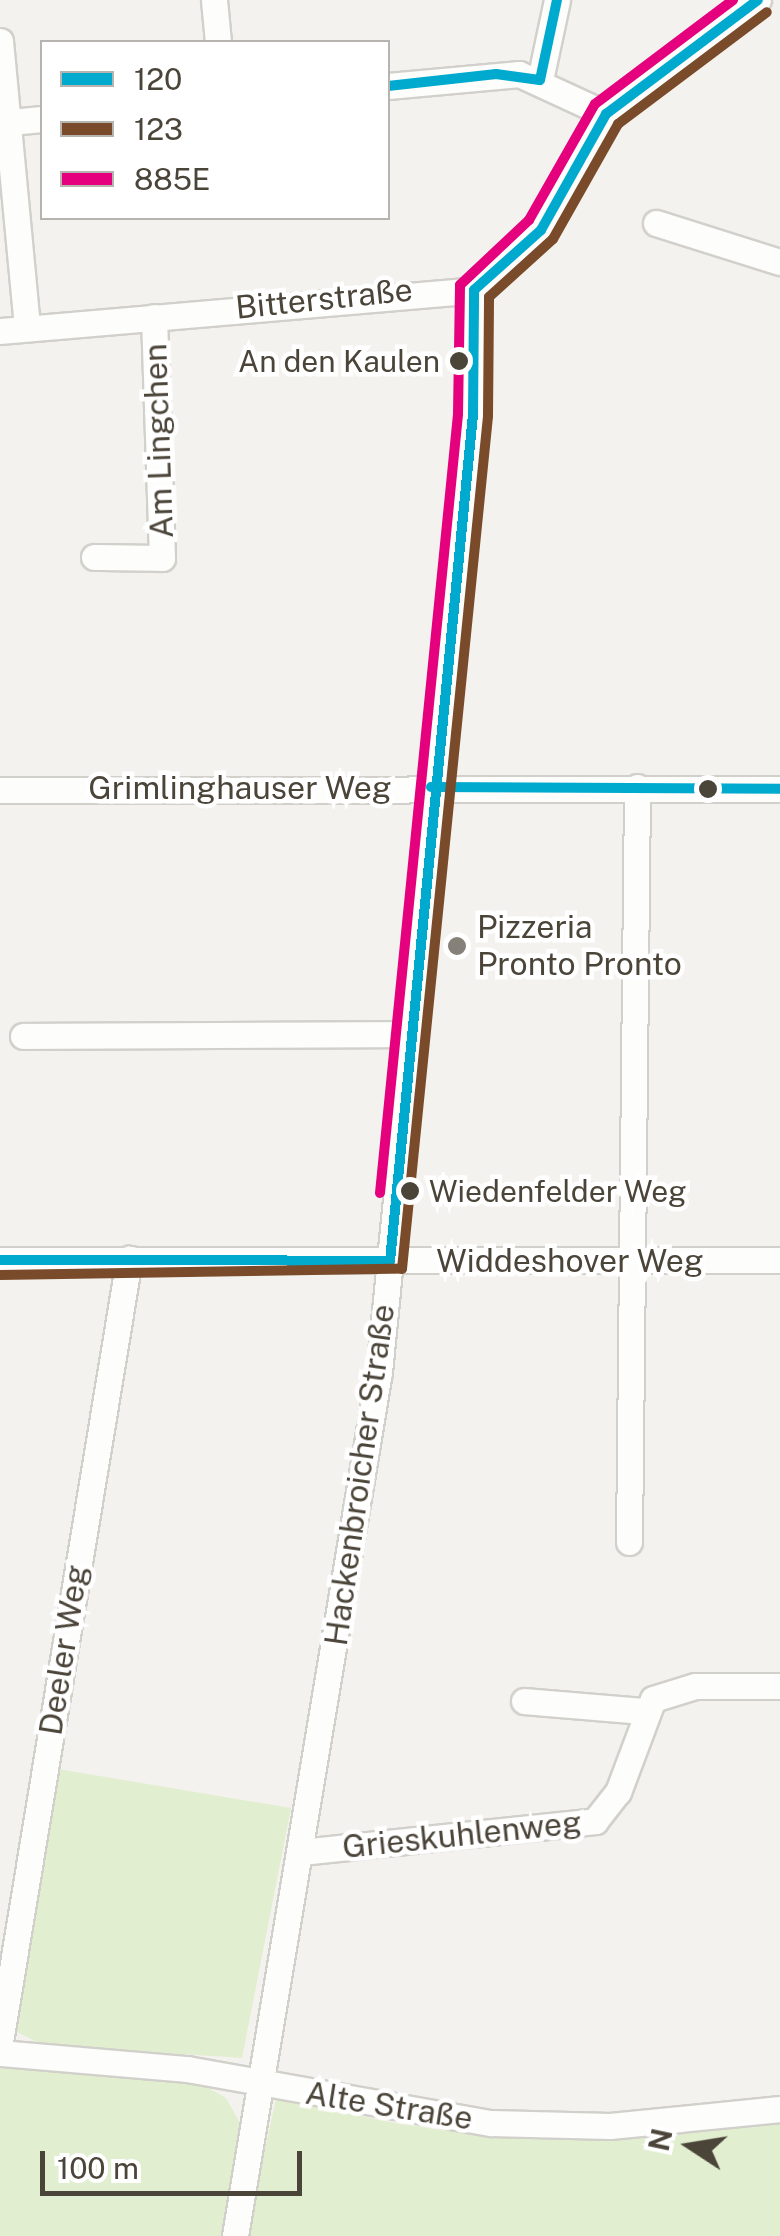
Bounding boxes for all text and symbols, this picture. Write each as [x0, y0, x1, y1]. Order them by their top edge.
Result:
legend [40, 40, 390, 220]
text: 120 [134, 61, 182, 97]
text: 123 [134, 111, 183, 147]
text: 885E [134, 161, 210, 197]
street label: Bitterstraße [234, 271, 414, 327]
street label: Am Lingchen [136, 343, 182, 539]
place label: An den Kaulen [238, 343, 440, 379]
marker: An den Kaulen [449, 351, 469, 371]
street label: Grimlinghauser Weg [88, 769, 392, 807]
unlabelled marker [698, 779, 718, 799]
place label: Pizzeria Pronto Pronto [477, 909, 682, 984]
marker: Pizzeria Pronto Pronto [446, 935, 468, 957]
place label: Wiedenfelder Weg [429, 1173, 687, 1209]
marker: Wiedenfelder Weg [400, 1181, 420, 1201]
street label: Widdeshover Weg [436, 1242, 704, 1280]
street label: Hackenbroicher Straße [317, 1302, 403, 1648]
street label: Deeler Weg [32, 1562, 96, 1738]
street label: Grieskuhlenweg [340, 1803, 584, 1867]
street label: Alte Straße [303, 2074, 475, 2138]
north arrow [640, 2096, 740, 2196]
text: N [642, 2126, 679, 2154]
scale bar [45, 2131, 308, 2193]
text: 100 m [57, 2150, 139, 2186]

